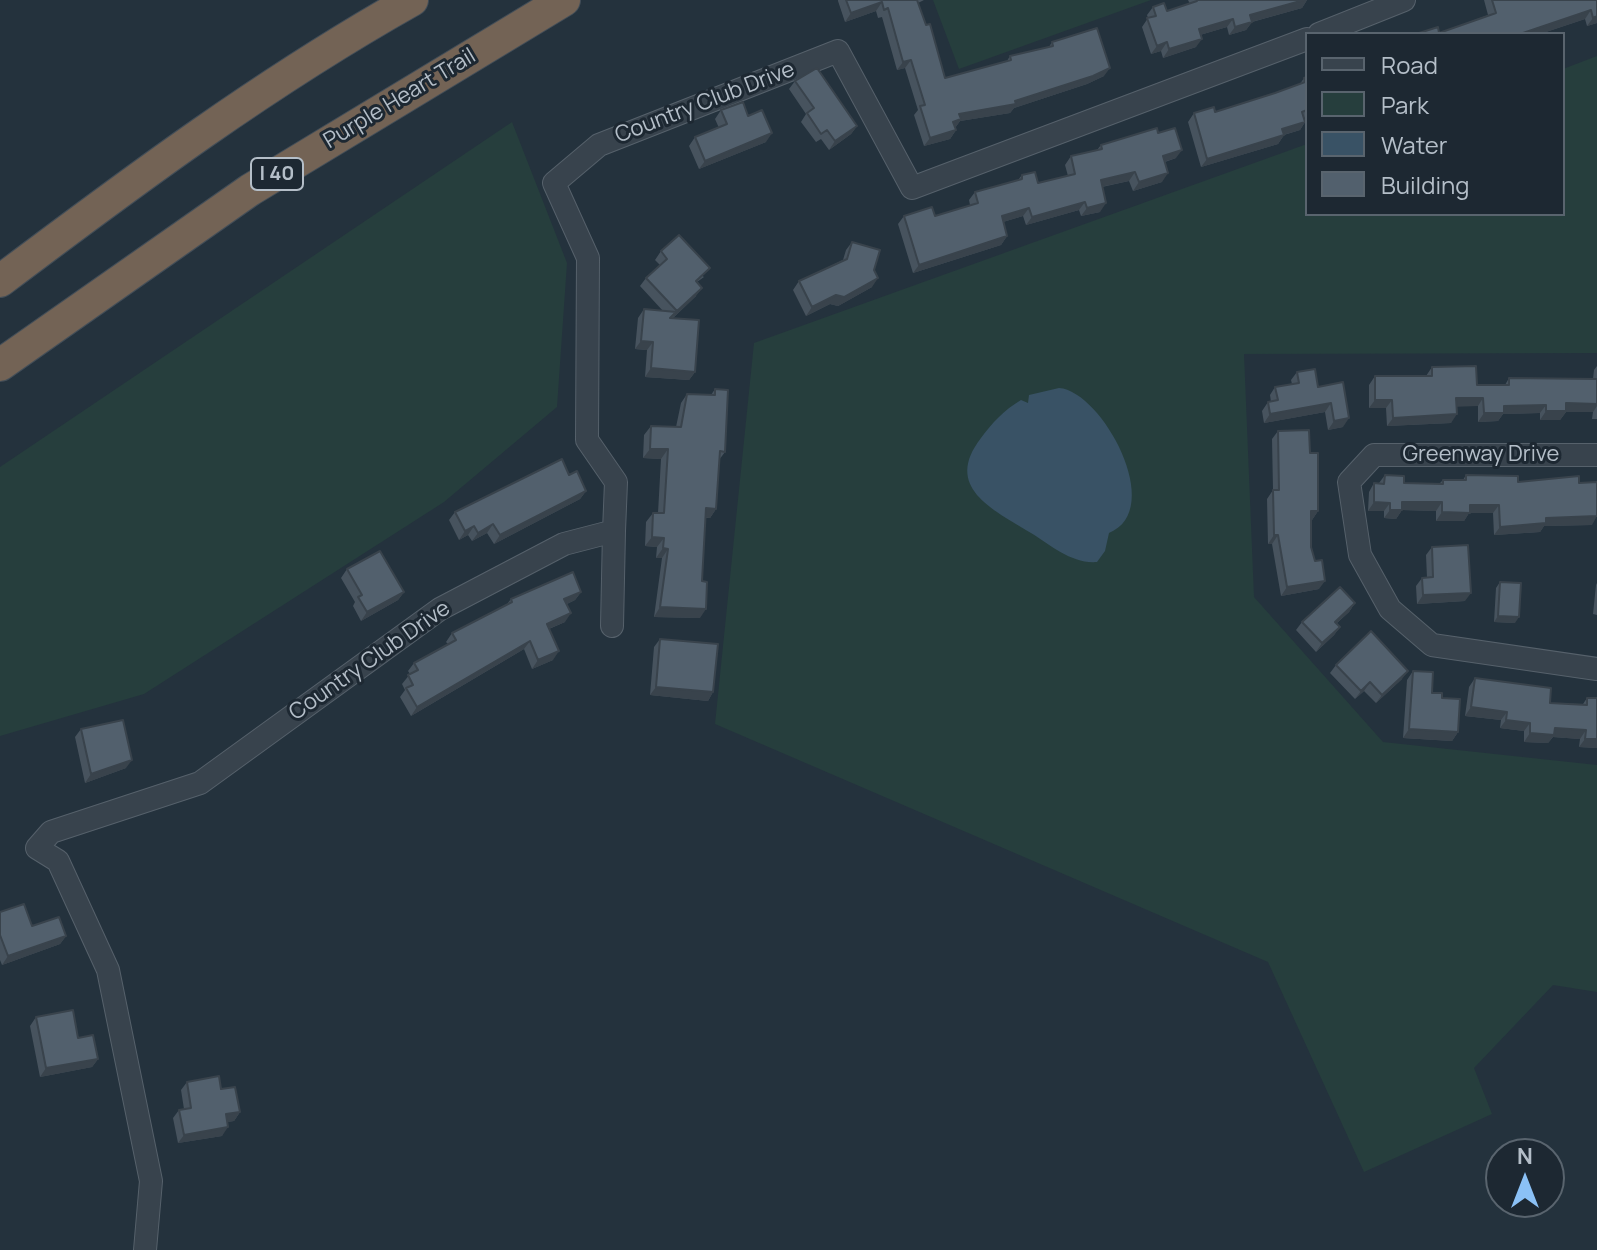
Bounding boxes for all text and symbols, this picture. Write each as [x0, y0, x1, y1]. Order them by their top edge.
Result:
legend [1305, 32, 1565, 216]
street label: Purple Heart Trail [319, 43, 481, 155]
text: Road [1381, 48, 1438, 81]
street label: Country Club Drive [611, 57, 799, 149]
text: Park [1381, 88, 1429, 121]
text: Water [1381, 128, 1448, 161]
road number: I 40 [251, 158, 303, 190]
text: Building [1381, 168, 1469, 201]
street label: Greenway Drive [1403, 442, 1559, 468]
street label: Country Club Drive [284, 596, 456, 726]
north arrow [1485, 1138, 1565, 1218]
text: N [1517, 1141, 1533, 1171]

